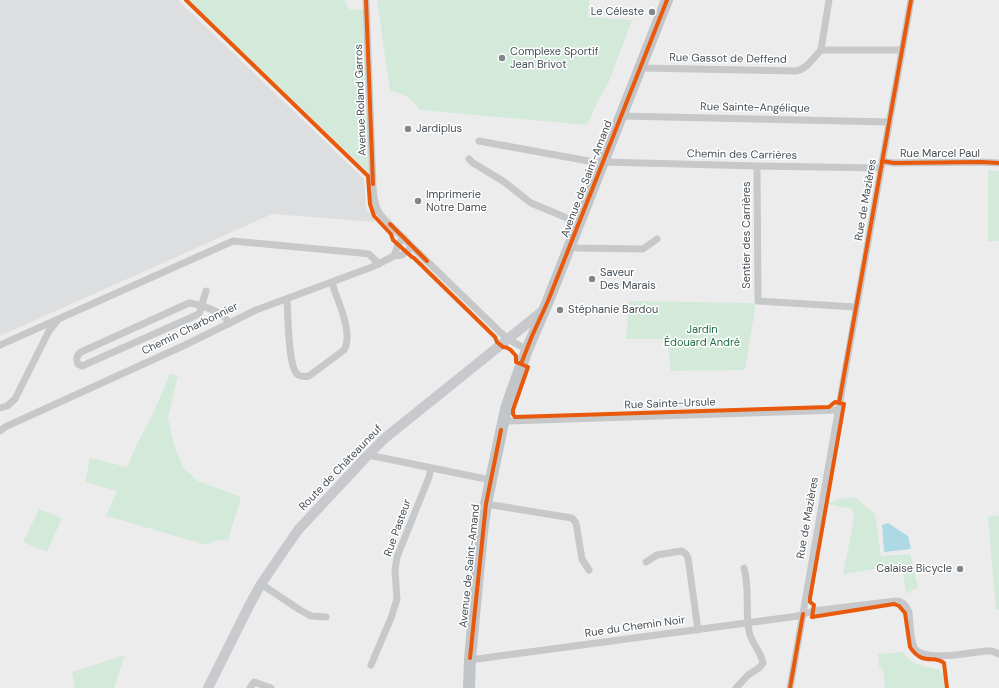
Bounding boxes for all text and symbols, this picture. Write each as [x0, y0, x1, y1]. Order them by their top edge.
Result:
place label: Le Céleste [591, 5, 644, 19]
marker: Le Céleste [647, 7, 657, 17]
street label: Avenue Roland Garros [352, 44, 370, 156]
place label: Complexe Sportif Jean Brivot [510, 45, 598, 71]
street label: Rue Gassot de Deffend [669, 51, 787, 67]
marker: Complexe Sportif Jean Brivot [497, 53, 507, 63]
street label: Rue Sainte-Angélique [700, 100, 810, 116]
street label: Avenue de Saint-Amand [559, 119, 615, 239]
place label: Jardiplus [416, 122, 462, 136]
marker: Jardiplus [403, 124, 413, 134]
street label: Chemin des Carrières [687, 147, 797, 163]
street label: Rue Marcel Paul [900, 147, 980, 161]
street label: Rue de Mazières [852, 158, 880, 242]
street label: Sentier des Carrières [740, 181, 754, 289]
place label: Imprimerie Notre Dame [426, 188, 487, 214]
marker: Imprimerie Notre Dame [413, 196, 423, 206]
place label: Saveur Des Marais [600, 266, 656, 292]
marker: Saveur Des Marais [587, 274, 597, 284]
street label: Chemin Charbonnier [140, 300, 240, 358]
place label: Stéphanie Bardou [568, 303, 658, 317]
marker: Stéphanie Bardou [555, 305, 565, 315]
park label: Jardin Édouard André [664, 323, 740, 349]
street label: Rue Sainte-Ursule [624, 396, 716, 412]
street label: Route de Châteauneuf [297, 422, 385, 514]
street label: Rue de Mazières [794, 476, 822, 560]
street label: Rue Pasteur [382, 497, 414, 559]
street label: Avenue de Saint-Amand [457, 504, 483, 628]
place label: Calaise Bicycle [876, 562, 952, 576]
marker: Calaise Bicycle [955, 564, 965, 574]
street label: Rue du Chemin Noir [584, 613, 686, 641]

